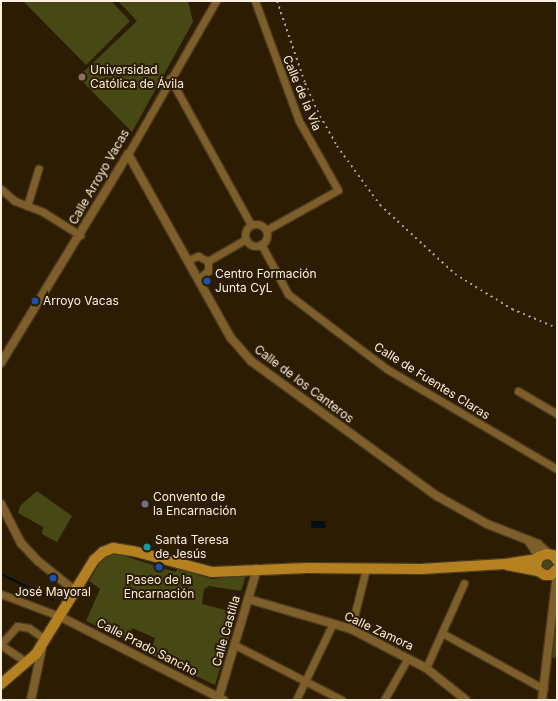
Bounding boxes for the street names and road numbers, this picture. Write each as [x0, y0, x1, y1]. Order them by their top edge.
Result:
street label: Calle de la Vía [280, 53, 324, 133]
street label: Calle Arroyo Vacas [66, 127, 132, 227]
street label: Calle de Fuentes Claras [371, 339, 493, 423]
street label: Calle de los Canteros [252, 342, 356, 426]
street label: Calle Castilla [209, 594, 243, 668]
street label: Calle Zamora [342, 609, 416, 653]
street label: Calle Prado Sancho [94, 615, 200, 679]

